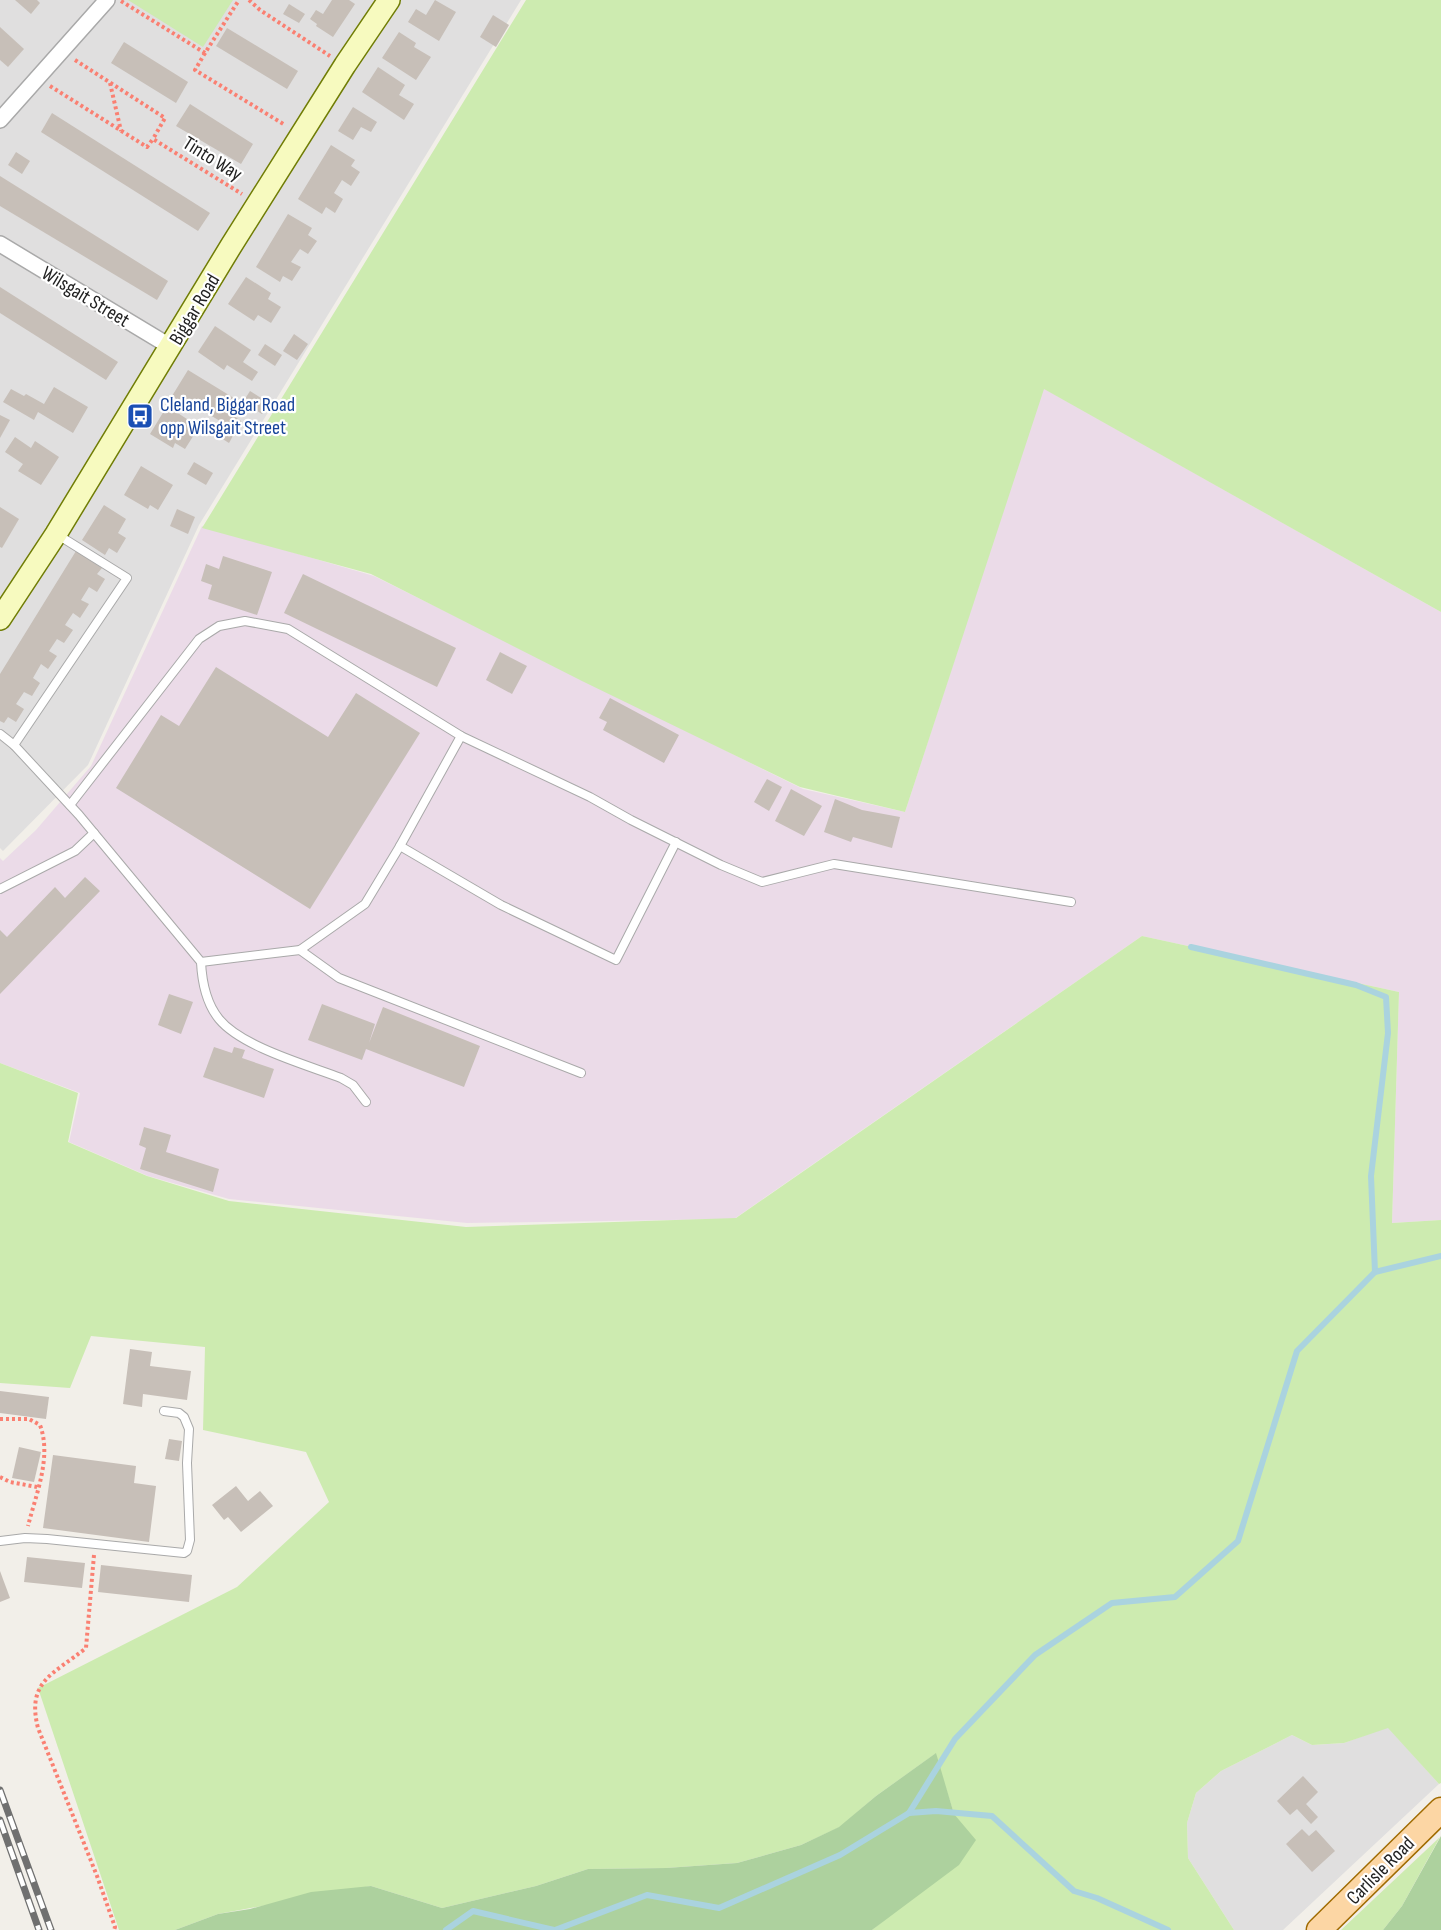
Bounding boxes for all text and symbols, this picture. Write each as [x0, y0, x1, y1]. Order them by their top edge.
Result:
street label: Tinto Way [178, 131, 247, 187]
street label: Wilsgait Street [37, 261, 134, 332]
street label: Biggar Road [164, 270, 225, 349]
place label: Cleland, Biggar Road opp Wilsgait Street [160, 393, 295, 440]
bus stop icon: Cleland, Biggar Road opp Wilsgait Street [125, 401, 155, 431]
street label: Carlisle Road [1342, 1832, 1420, 1910]

